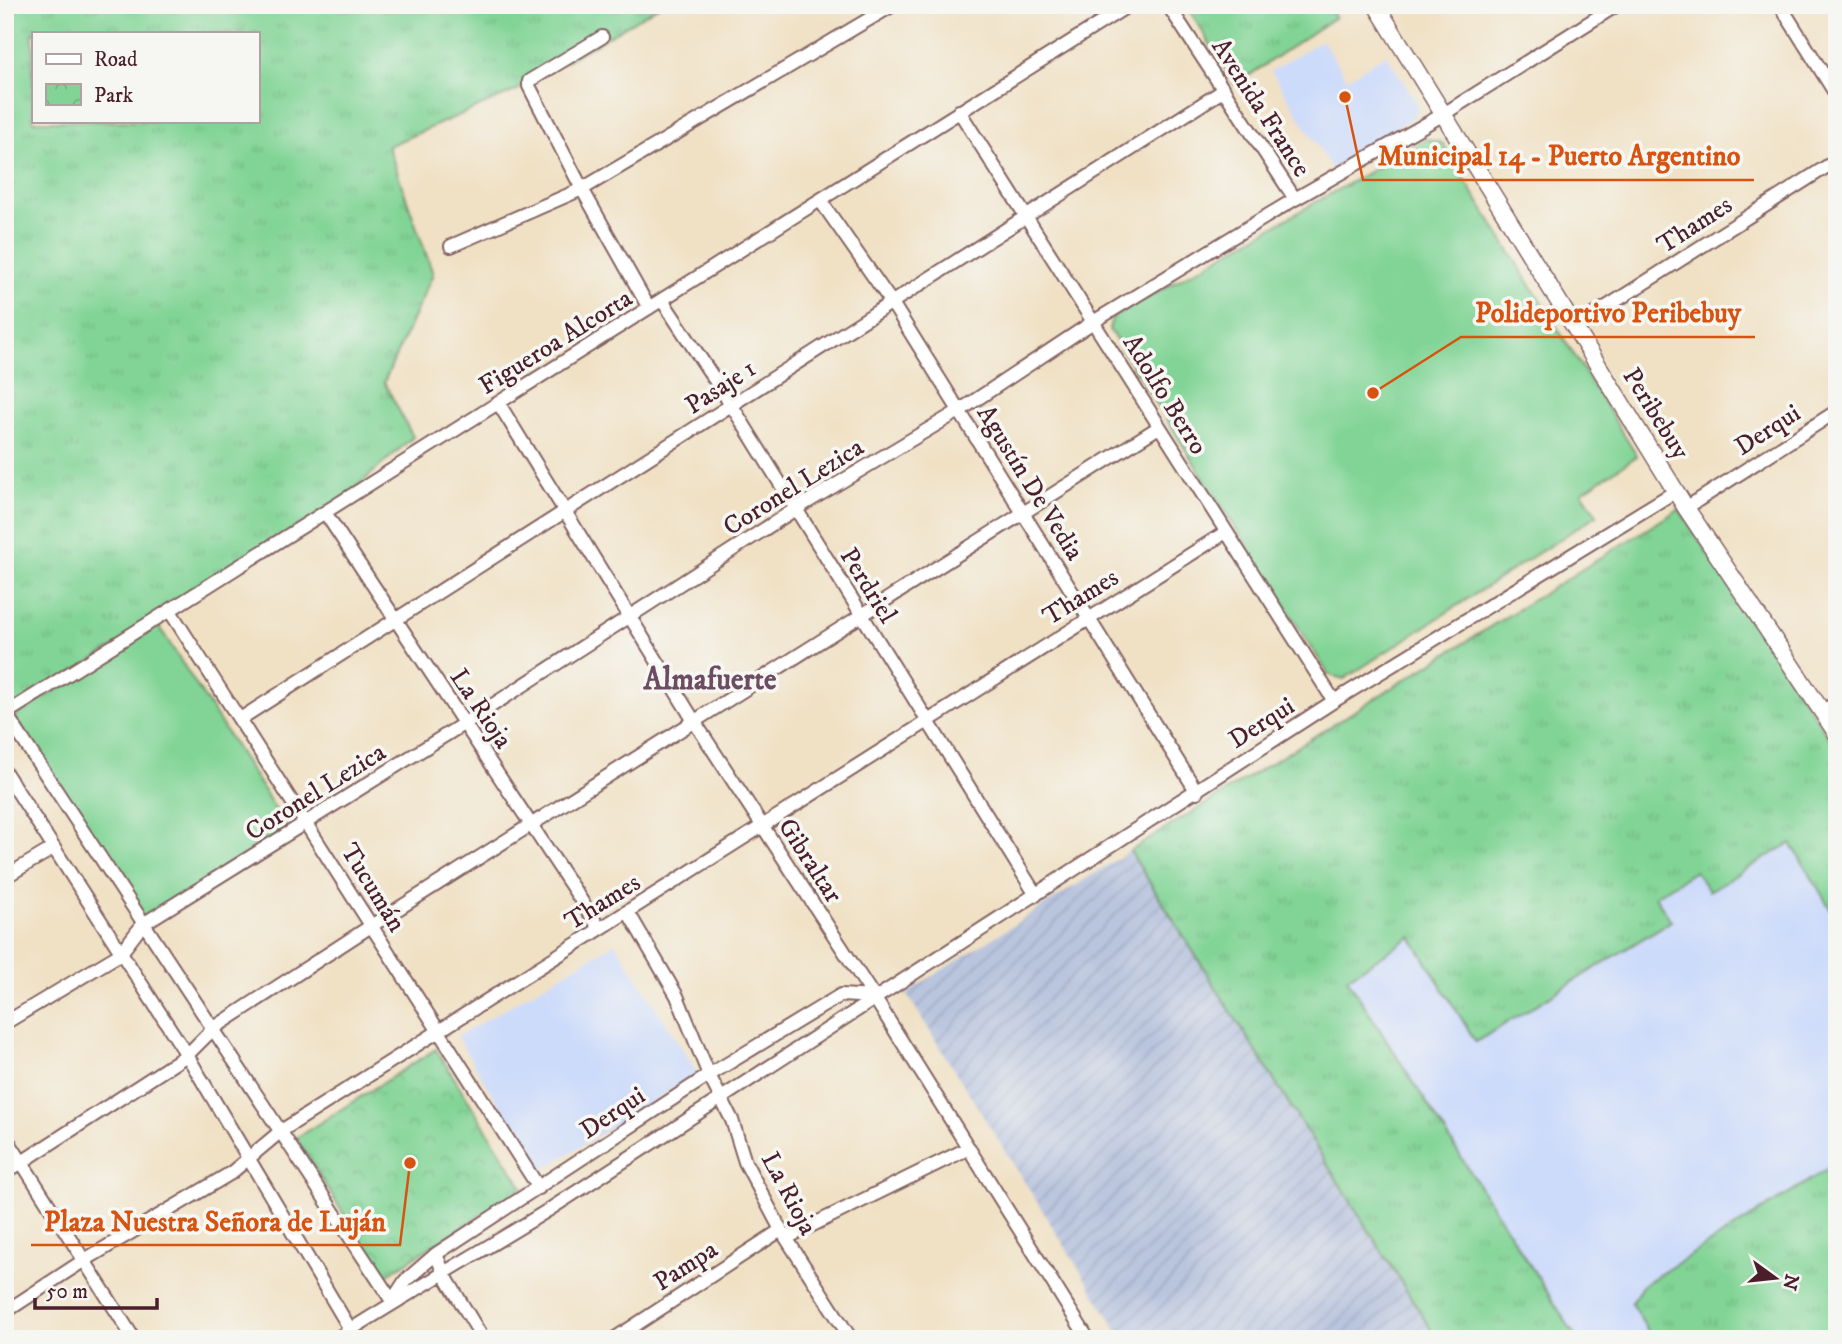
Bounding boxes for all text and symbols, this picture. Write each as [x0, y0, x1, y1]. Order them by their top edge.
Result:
legend [32, 32, 259, 122]
street label: Avenida France [1204, 32, 1318, 183]
text: Road [94, 47, 138, 73]
text: Park [94, 83, 134, 109]
callout: Municipal 14 - Puerto Argentino [1363, 131, 1754, 180]
text: Municipal 14 - Puerto Argentino [1378, 139, 1741, 174]
street label: Thames [1651, 189, 1739, 262]
street label: Figueroa Alcorta [473, 282, 639, 403]
callout: Polideportivo Peribebuy [1461, 288, 1755, 337]
text: Polideportivo Peribebuy [1475, 296, 1742, 331]
street label: Adolfo Berro [1115, 329, 1215, 461]
street label: Pasaje 1 [679, 352, 763, 422]
street label: Peribebuy [1615, 362, 1697, 466]
street label: Derqui [1729, 397, 1807, 464]
street label: Agustín De Vedia [969, 399, 1091, 567]
street label: Coronel Lezica [717, 431, 870, 544]
street label: Perdriel [832, 542, 904, 630]
street label: Thames [1037, 561, 1125, 633]
district label: Almafuerte [642, 662, 777, 699]
street label: La Rioja [442, 663, 519, 755]
street label: Derqui [1223, 690, 1301, 757]
street label: Coronel Lezica [239, 736, 392, 849]
street label: Gibraltar [770, 812, 849, 910]
street label: Tucumán [333, 837, 413, 939]
street label: Thames [559, 866, 647, 938]
street label: Derqui [574, 1079, 652, 1147]
street label: La Rioja [753, 1147, 824, 1241]
callout: Plaza Nuestra Señora de Luján [31, 1196, 400, 1245]
text: Plaza Nuestra Señora de Luján [44, 1205, 386, 1240]
street label: Pampa [648, 1233, 724, 1299]
north arrow [1741, 1242, 1811, 1312]
scale bar [35, 1267, 158, 1311]
text: N [1777, 1271, 1803, 1293]
text: 50 m [46, 1279, 88, 1305]

